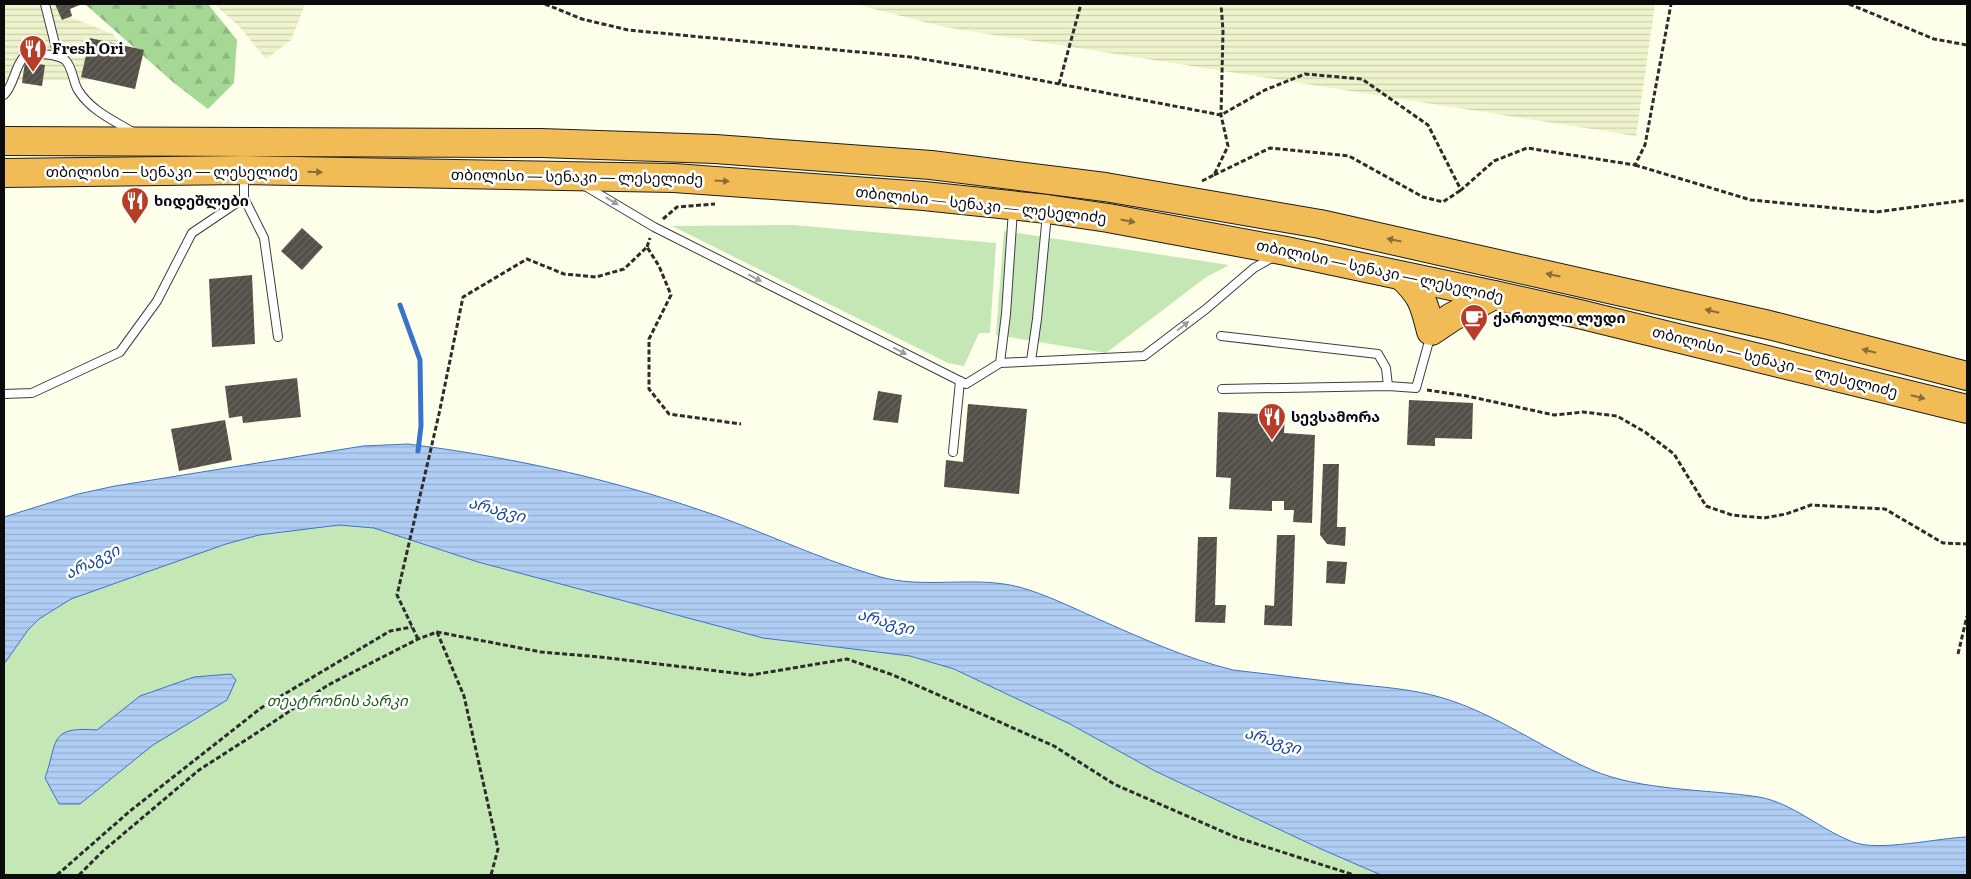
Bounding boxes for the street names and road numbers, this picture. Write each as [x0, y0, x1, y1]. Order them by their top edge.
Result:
street label: თბილისი — სენაკი — ლესელიძე [46, 159, 298, 182]
street label: თბილისი — სენაკი — ლესელიძე [451, 162, 703, 189]
street label: თბილისი — სენაკი — ლესელიძე [854, 179, 1108, 228]
street label: თბილისი — სენაკი — ლესელიძე [1254, 232, 1506, 307]
street label: თბილისი — სენაკი — ლესელიძე [1650, 319, 1901, 402]

